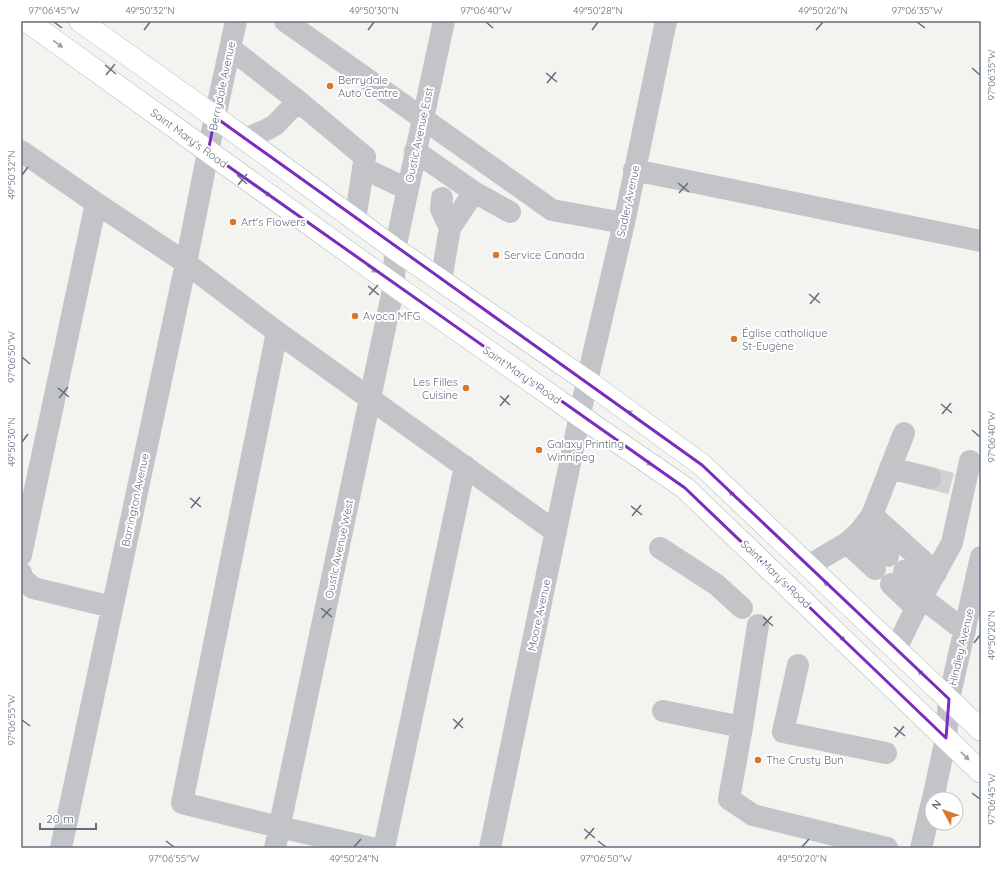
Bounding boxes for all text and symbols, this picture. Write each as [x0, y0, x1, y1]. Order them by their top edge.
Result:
text: 97°06'45"W [28, 4, 80, 17]
text: 49°50'32"N [125, 4, 175, 17]
text: 49°50'30"N [349, 4, 399, 17]
text: 97°06'40"W [460, 4, 512, 17]
text: 49°50'28"N [573, 4, 623, 17]
text: 49°50'26"N [798, 4, 848, 17]
text: 97°06'35"W [891, 4, 943, 17]
one-way arrow [53, 40, 63, 48]
street label: Berrydale Avenue [206, 40, 238, 132]
text: 97°06'35"W [985, 49, 998, 101]
place label: Berrydale Auto Centre [338, 73, 398, 100]
marker: Berrydale Auto Centre [325, 81, 335, 91]
street label: Oustic Avenue East [402, 86, 436, 184]
street label: Saint Mary's Road [148, 105, 230, 171]
text: 49°50'32"N [5, 150, 18, 200]
street label: Sadler Avenue [614, 164, 642, 238]
one-way arrow [261, 189, 271, 197]
place label: Art's Flowers [241, 215, 306, 229]
marker: Art's Flowers [228, 217, 238, 227]
place label: Service Canada [504, 248, 584, 262]
marker: Service Canada [491, 250, 501, 260]
one-way arrow [367, 265, 377, 273]
place label: Avoca MFG [363, 309, 420, 323]
marker: Avoca MFG [350, 311, 360, 321]
place label: Église catholique St-Eugène [742, 326, 827, 353]
text: 97°06'50"W [5, 331, 18, 383]
marker: Église catholique St-Eugène [729, 334, 739, 344]
street label: Saint Mary's Road [480, 343, 564, 407]
place label: Les Filles Cuisine [413, 375, 458, 402]
marker: Les Filles Cuisine [461, 383, 471, 393]
one-way arrow [627, 410, 638, 418]
text: 97°06'40"W [985, 411, 998, 463]
text: 49°50'30"N [5, 417, 18, 467]
place label: Galaxy Printing Winnipeg [547, 437, 624, 464]
marker: Galaxy Printing Winnipeg [534, 445, 544, 455]
street label: Barrington Avenue [118, 452, 152, 548]
one-way arrow [642, 458, 652, 466]
one-way arrow [728, 491, 738, 500]
street label: Oustic Avenue West [322, 498, 356, 600]
street label: Saint Mary's Road [738, 537, 814, 611]
street label: Moore Avenue [525, 578, 553, 652]
one-way arrow [823, 580, 833, 589]
street label: Hindley Avenue [945, 607, 977, 687]
text: 49°50'20"N [985, 610, 998, 660]
one-way arrow [835, 632, 846, 641]
one-way arrow [918, 670, 927, 679]
text: 97°06'55"W [5, 694, 18, 746]
one-way arrow [960, 751, 970, 761]
place label: The Crusty Bun [766, 753, 844, 767]
marker: The Crusty Bun [753, 755, 763, 765]
text: 97°06'45"W [985, 773, 998, 825]
north arrow [924, 791, 964, 831]
text: N [928, 797, 944, 812]
scale bar [40, 805, 96, 831]
text: 20 m [46, 811, 74, 826]
text: 97°06'55"W [148, 852, 200, 865]
text: 49°50'24"N [329, 852, 379, 865]
text: 97°06'50"W [580, 852, 632, 865]
text: 49°50'20"N [777, 852, 827, 865]

